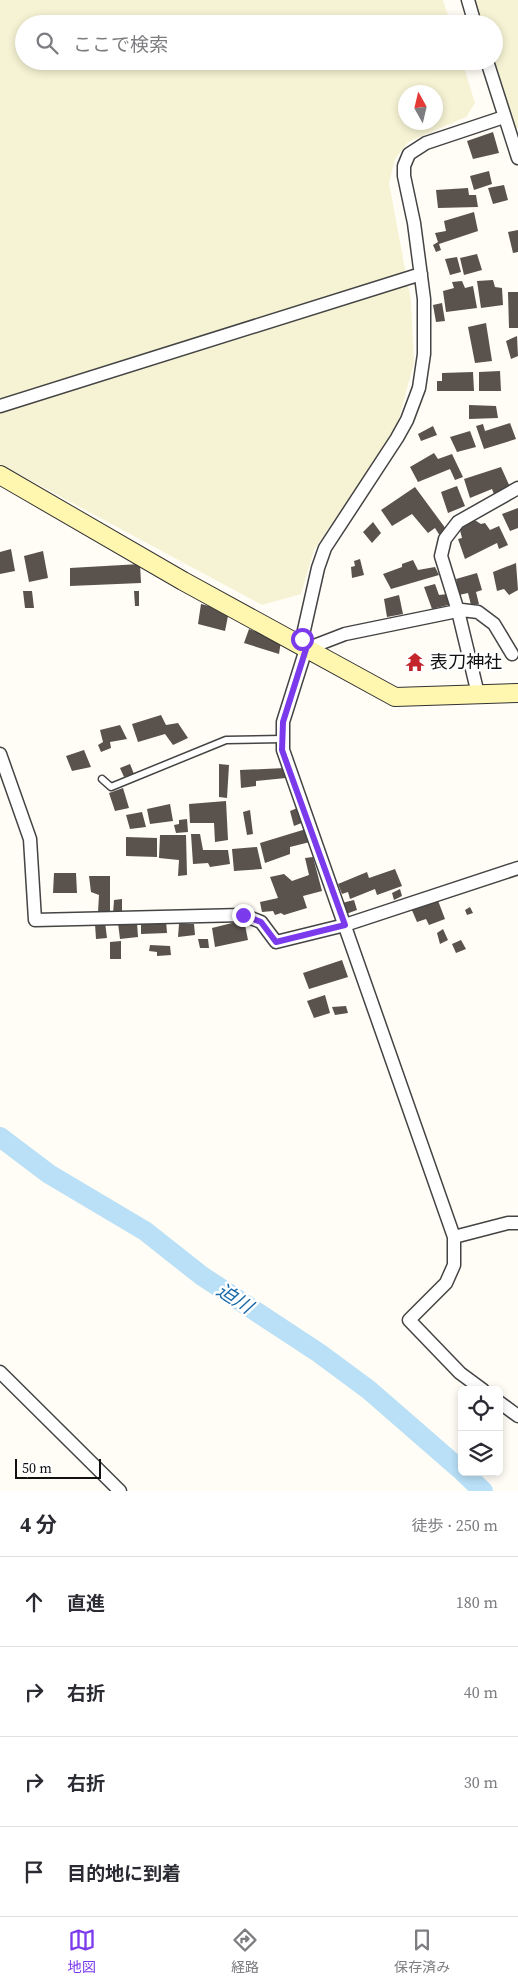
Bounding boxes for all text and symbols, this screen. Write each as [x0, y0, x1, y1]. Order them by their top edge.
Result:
search box [15, 15, 503, 70]
icon: search [33, 29, 61, 57]
text: ここで検索 [73, 31, 168, 57]
north arrow [398, 85, 443, 130]
route start [291, 628, 314, 651]
place label: 表刀神社 [430, 649, 502, 674]
temple icon: 表刀神社 [404, 651, 426, 673]
route end [232, 904, 255, 927]
water label: 迫川 [212, 1277, 260, 1320]
map controls [458, 1386, 503, 1476]
button: locate [458, 1386, 503, 1431]
button: layers [458, 1431, 503, 1476]
scale bar [15, 1456, 101, 1479]
text: 50 m [22, 1458, 52, 1478]
text: 4 分 [20, 1510, 57, 1539]
text: 徒歩 · 250 m [412, 1514, 498, 1536]
icon: ahead [20, 1588, 48, 1616]
text: 直進 [67, 1590, 105, 1616]
text: 180 m [456, 1591, 498, 1613]
icon: right [20, 1678, 48, 1706]
text: 右折 [67, 1680, 105, 1706]
text: 40 m [464, 1681, 498, 1703]
icon: right [20, 1768, 48, 1796]
text: 右折 [67, 1770, 105, 1796]
text: 30 m [464, 1771, 498, 1793]
icon: arrive [20, 1858, 48, 1886]
text: 目的地に到着 [67, 1860, 181, 1886]
tab: 地図 [68, 1926, 96, 1977]
tab: 経路 [231, 1926, 259, 1977]
tab: 保存済み [394, 1926, 450, 1977]

